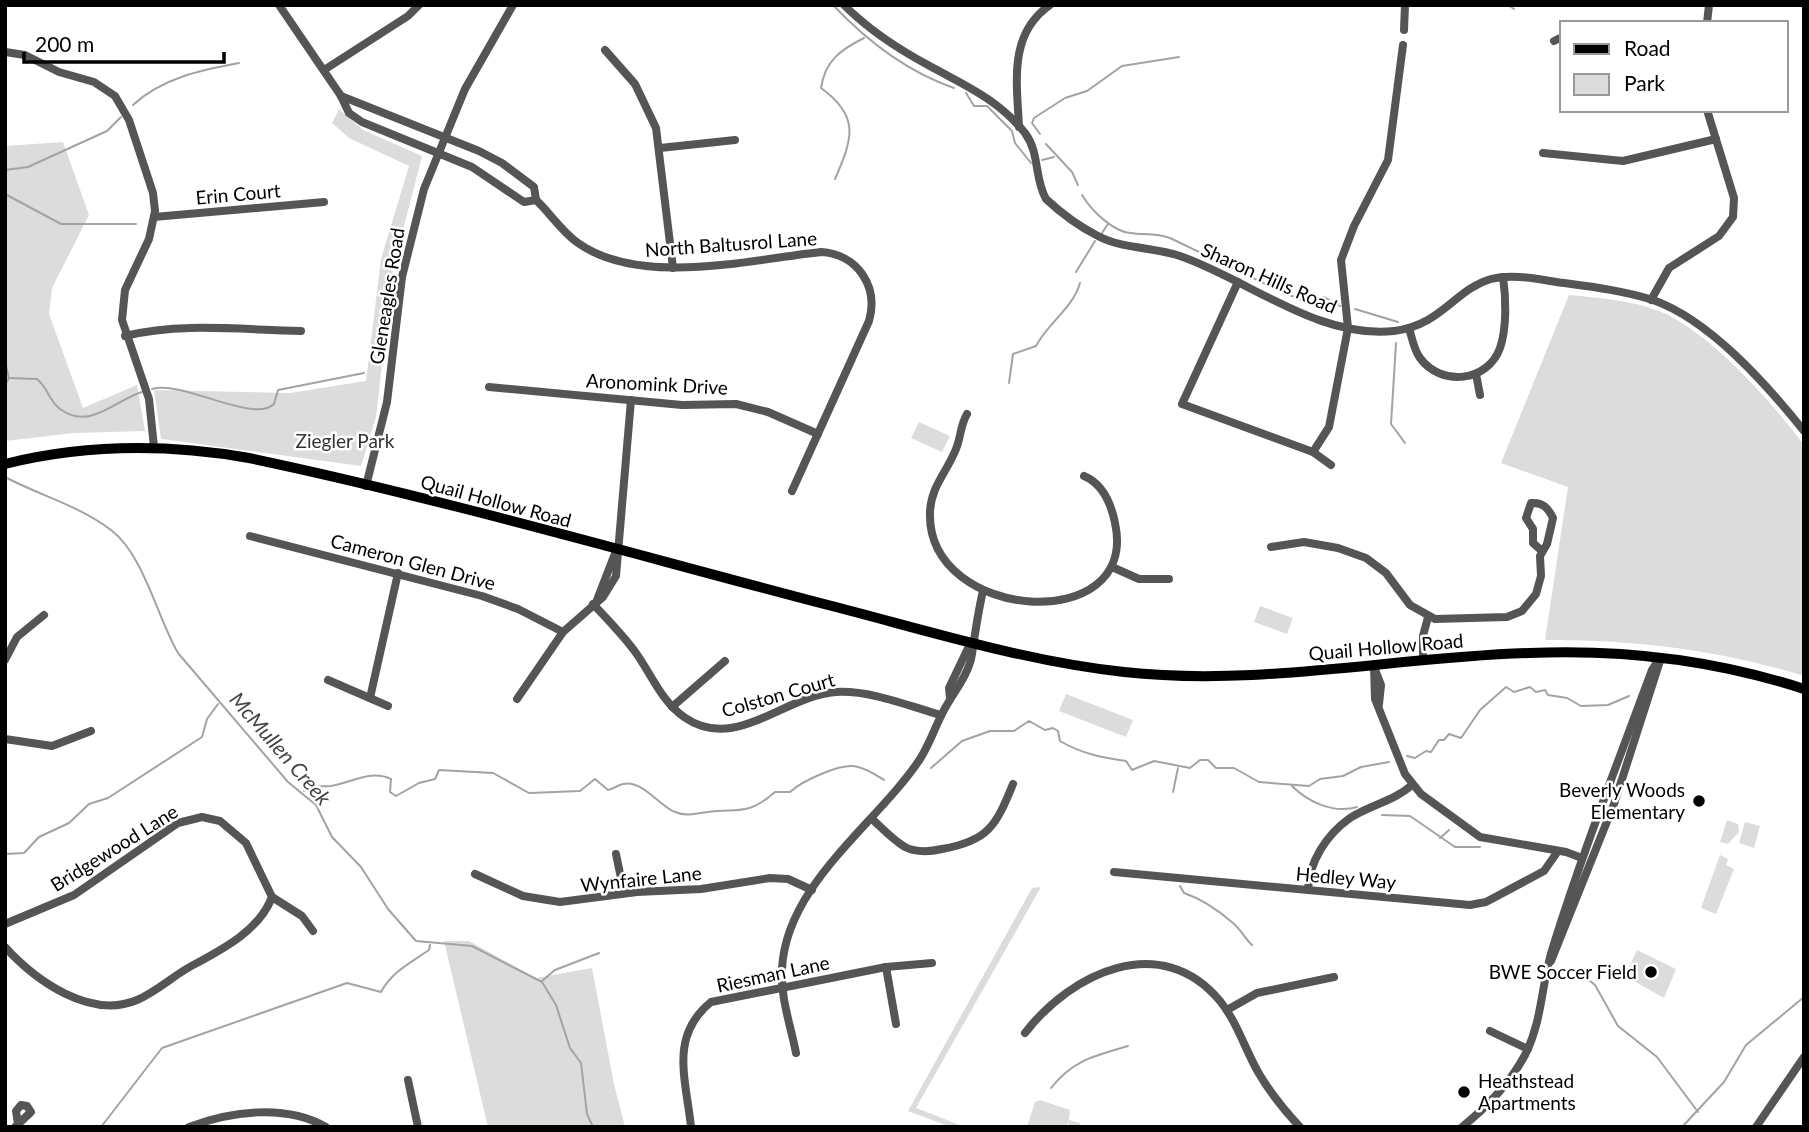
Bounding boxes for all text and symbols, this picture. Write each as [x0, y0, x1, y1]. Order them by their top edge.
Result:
scale bar [24, 21, 224, 65]
legend [1560, 21, 1788, 112]
text: 200 m [35, 31, 94, 56]
text: Road [1624, 35, 1671, 60]
text: Park [1624, 70, 1665, 95]
street label: Erin Court [194, 178, 282, 209]
street label: Gleneagles Road [364, 226, 409, 366]
street label: North Baltusrol Lane [644, 226, 818, 261]
street label: Sharon Hills Road [1198, 237, 1341, 318]
street label: Aronomink Drive [585, 368, 729, 399]
park label: Ziegler Park [296, 429, 395, 452]
street label: Quail Hollow Road [418, 469, 574, 532]
street label: Cameron Glen Drive [328, 528, 498, 595]
street label: Quail Hollow Road [1308, 628, 1464, 665]
street label: Colston Court [719, 667, 837, 722]
water label: McMullen Creek [225, 686, 338, 810]
place label: Beverly Woods Elementary [1559, 778, 1685, 823]
marker: Beverly Woods Elementary [1691, 793, 1707, 809]
street label: Bridgewood Lane [46, 799, 182, 896]
street label: Wynfaire Lane [579, 861, 703, 896]
street label: Hedley Way [1295, 862, 1397, 893]
street label: Riesman Lane [714, 950, 832, 997]
place label: BWE Soccer Field [1489, 960, 1637, 983]
marker: BWE Soccer Field [1643, 964, 1659, 980]
place label: Heathstead Apartments [1478, 1069, 1576, 1114]
marker: Heathstead Apartments [1456, 1084, 1472, 1100]

